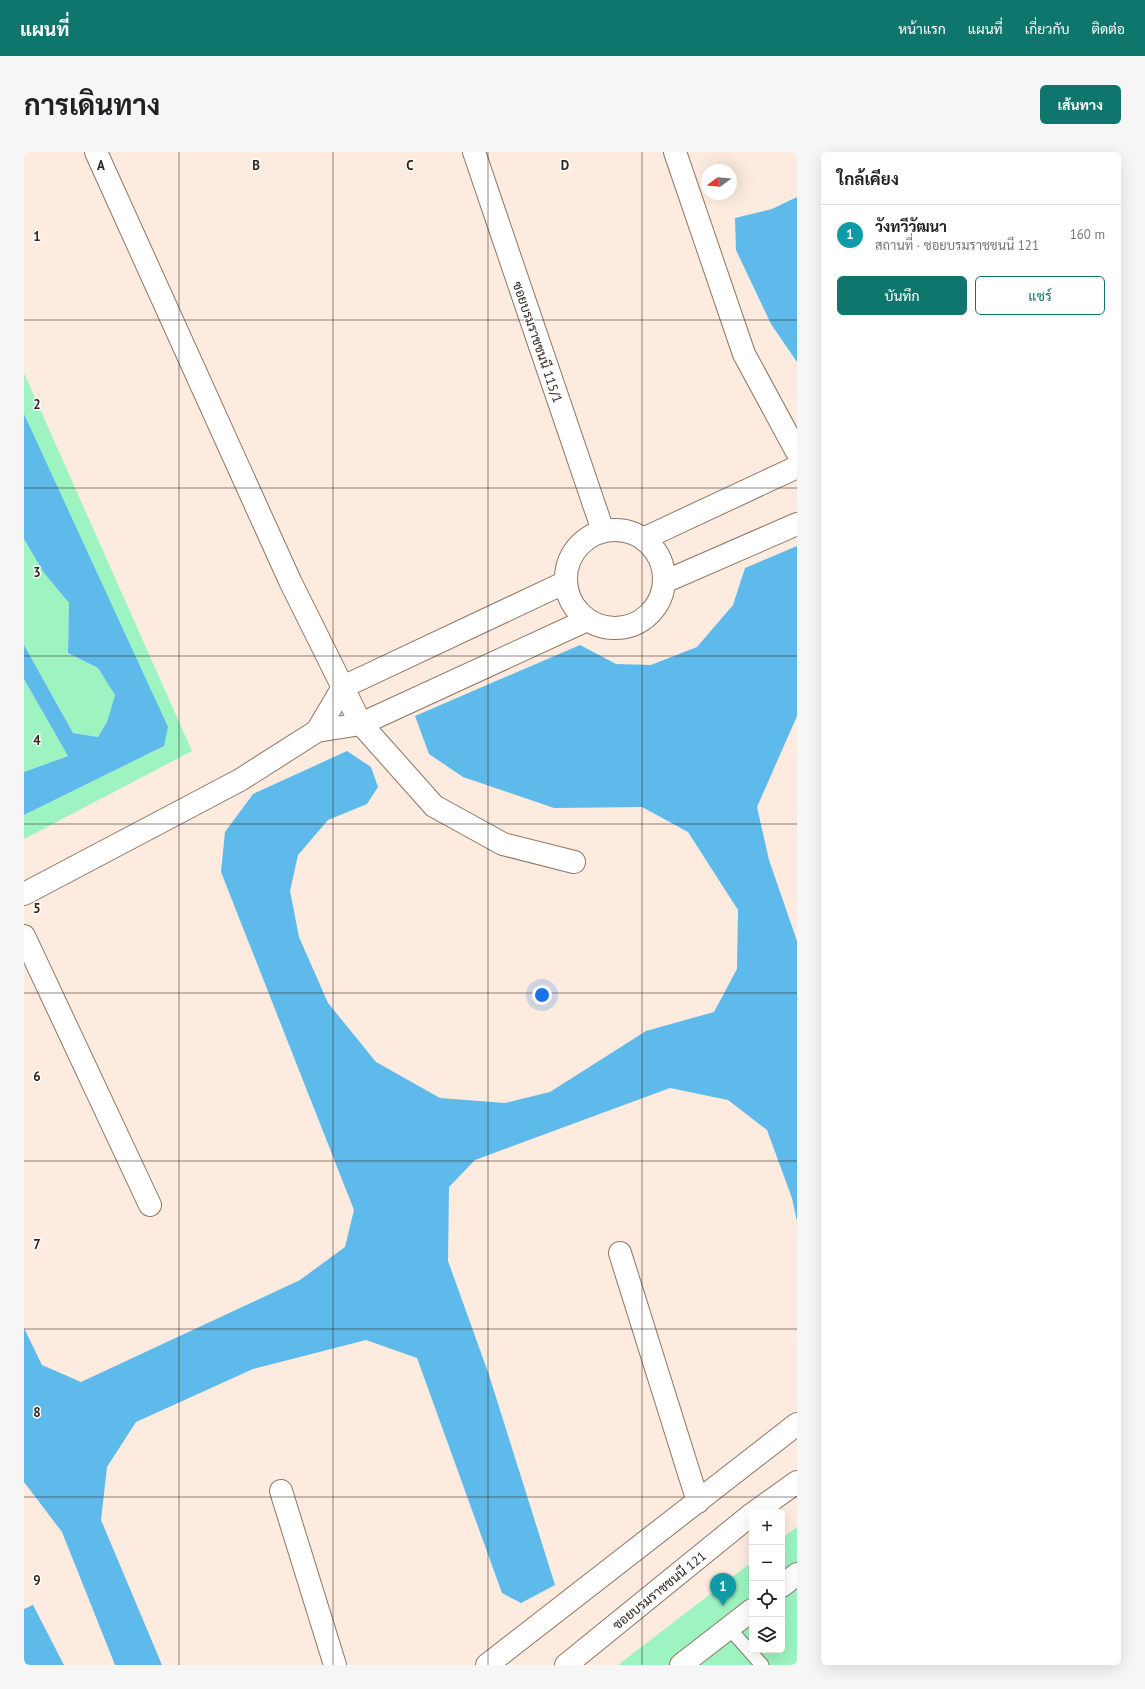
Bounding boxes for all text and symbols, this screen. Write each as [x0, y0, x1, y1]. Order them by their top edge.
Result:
text: แผนที่ [20, 17, 69, 41]
text: หน้าแรก [898, 20, 946, 38]
text: แผนที่ [968, 20, 1003, 38]
text: เกี่ยวกับ [1025, 20, 1069, 38]
text: ติดต่อ [1091, 20, 1125, 38]
button: เส้นทาง [1040, 85, 1121, 124]
text: การเดินทาง [24, 86, 160, 123]
text: A [97, 157, 105, 174]
text: B [252, 157, 260, 174]
text: C [406, 157, 414, 174]
text: D [561, 157, 569, 174]
north arrow [701, 164, 737, 200]
text: ใกล้เคียง [837, 168, 899, 190]
text: วังทวีวัฒนา [875, 217, 947, 236]
text: 1 [846, 226, 854, 243]
text: 160 m [1070, 226, 1105, 243]
text: 1 [33, 228, 41, 245]
text: สถานที่ · ซอยบรมราชชนนี 121 [875, 237, 1039, 254]
button: บันทึก [837, 276, 967, 315]
button: แชร์ [975, 276, 1105, 315]
street label: ซอยบรมราชชนนี 115/1 [509, 279, 567, 405]
text: 2 [33, 396, 41, 413]
text: 3 [33, 564, 41, 581]
text: 4 [33, 732, 41, 749]
text: 5 [33, 900, 41, 917]
your location [532, 985, 552, 1005]
text: 6 [33, 1068, 41, 1085]
text: 7 [33, 1236, 41, 1253]
text: 8 [33, 1404, 41, 1421]
map controls [749, 1509, 785, 1653]
button: + [749, 1509, 785, 1545]
button: − [749, 1545, 785, 1581]
street label: ซอยบรมราชชนนี 121 [608, 1547, 710, 1633]
text: 9 [33, 1572, 41, 1589]
pin: 1 [710, 1573, 736, 1606]
button: locate [749, 1581, 785, 1617]
button: layers [749, 1617, 785, 1653]

